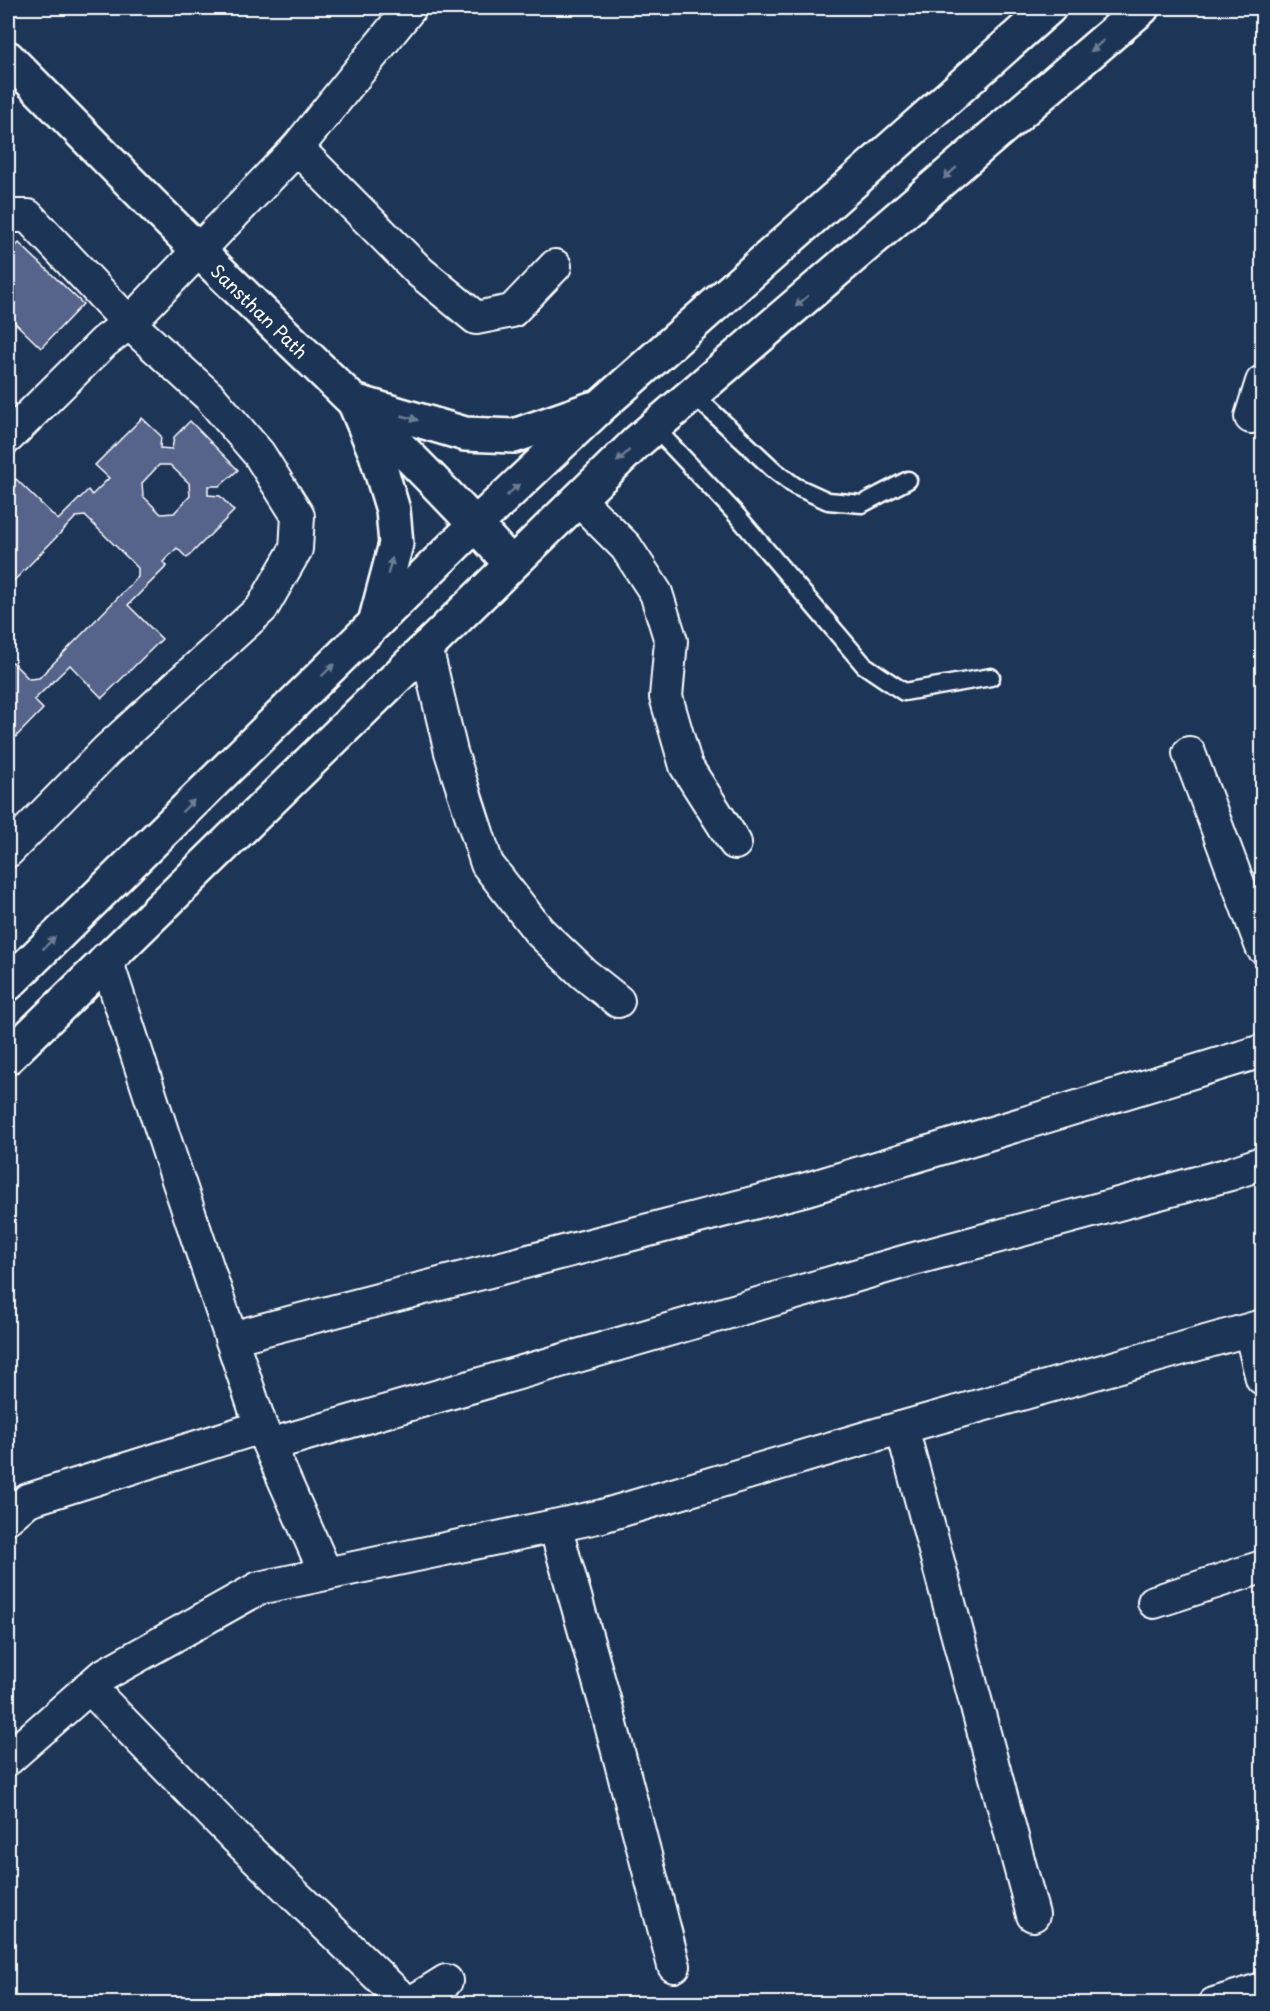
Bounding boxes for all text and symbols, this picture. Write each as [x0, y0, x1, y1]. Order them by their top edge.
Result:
one-way arrow [1090, 39, 1105, 52]
one-way arrow [943, 166, 958, 179]
street label: Sansthan Path [205, 257, 315, 364]
one-way arrow [794, 294, 810, 307]
one-way arrow [401, 414, 419, 423]
one-way arrow [616, 449, 631, 462]
one-way arrow [505, 483, 519, 497]
one-way arrow [386, 557, 396, 575]
one-way arrow [320, 663, 334, 677]
one-way arrow [181, 799, 196, 813]
one-way arrow [42, 936, 56, 950]

